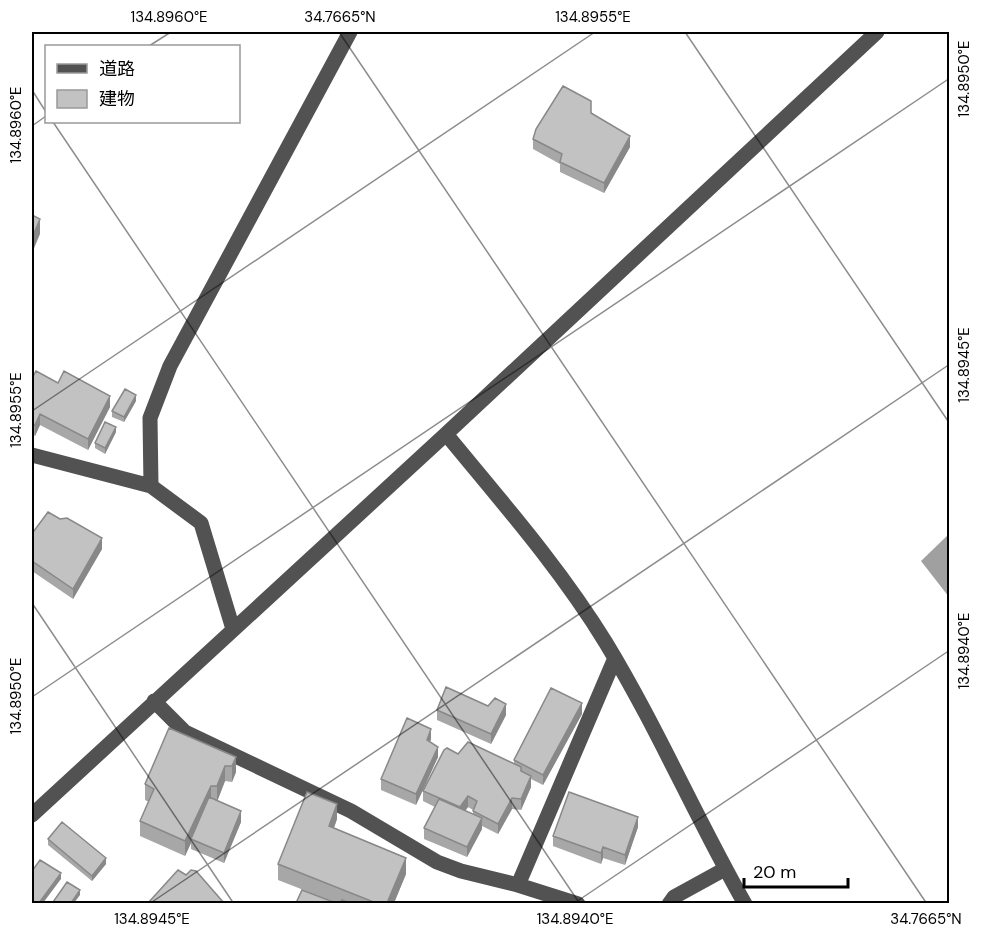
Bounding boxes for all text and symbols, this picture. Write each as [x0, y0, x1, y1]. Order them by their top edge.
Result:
text: 134.8960°E [130, 7, 208, 27]
text: 34.7665°N [304, 7, 376, 27]
text: 134.8955°E [555, 7, 631, 27]
text: 134.8950°E [954, 41, 974, 117]
legend [45, 45, 240, 123]
text: 道路 [99, 57, 135, 81]
text: 134.8960°E [6, 86, 26, 164]
text: 建物 [99, 87, 135, 111]
text: 134.8945°E [954, 327, 974, 403]
text: 134.8955°E [6, 372, 26, 448]
text: 134.8940°E [954, 613, 974, 689]
text: 134.8950°E [6, 658, 26, 734]
scale bar [744, 851, 848, 889]
text: 20 m [753, 860, 796, 884]
text: 134.8945°E [114, 909, 190, 929]
text: 134.8940°E [537, 909, 613, 929]
text: 34.7665°N [890, 909, 962, 929]

